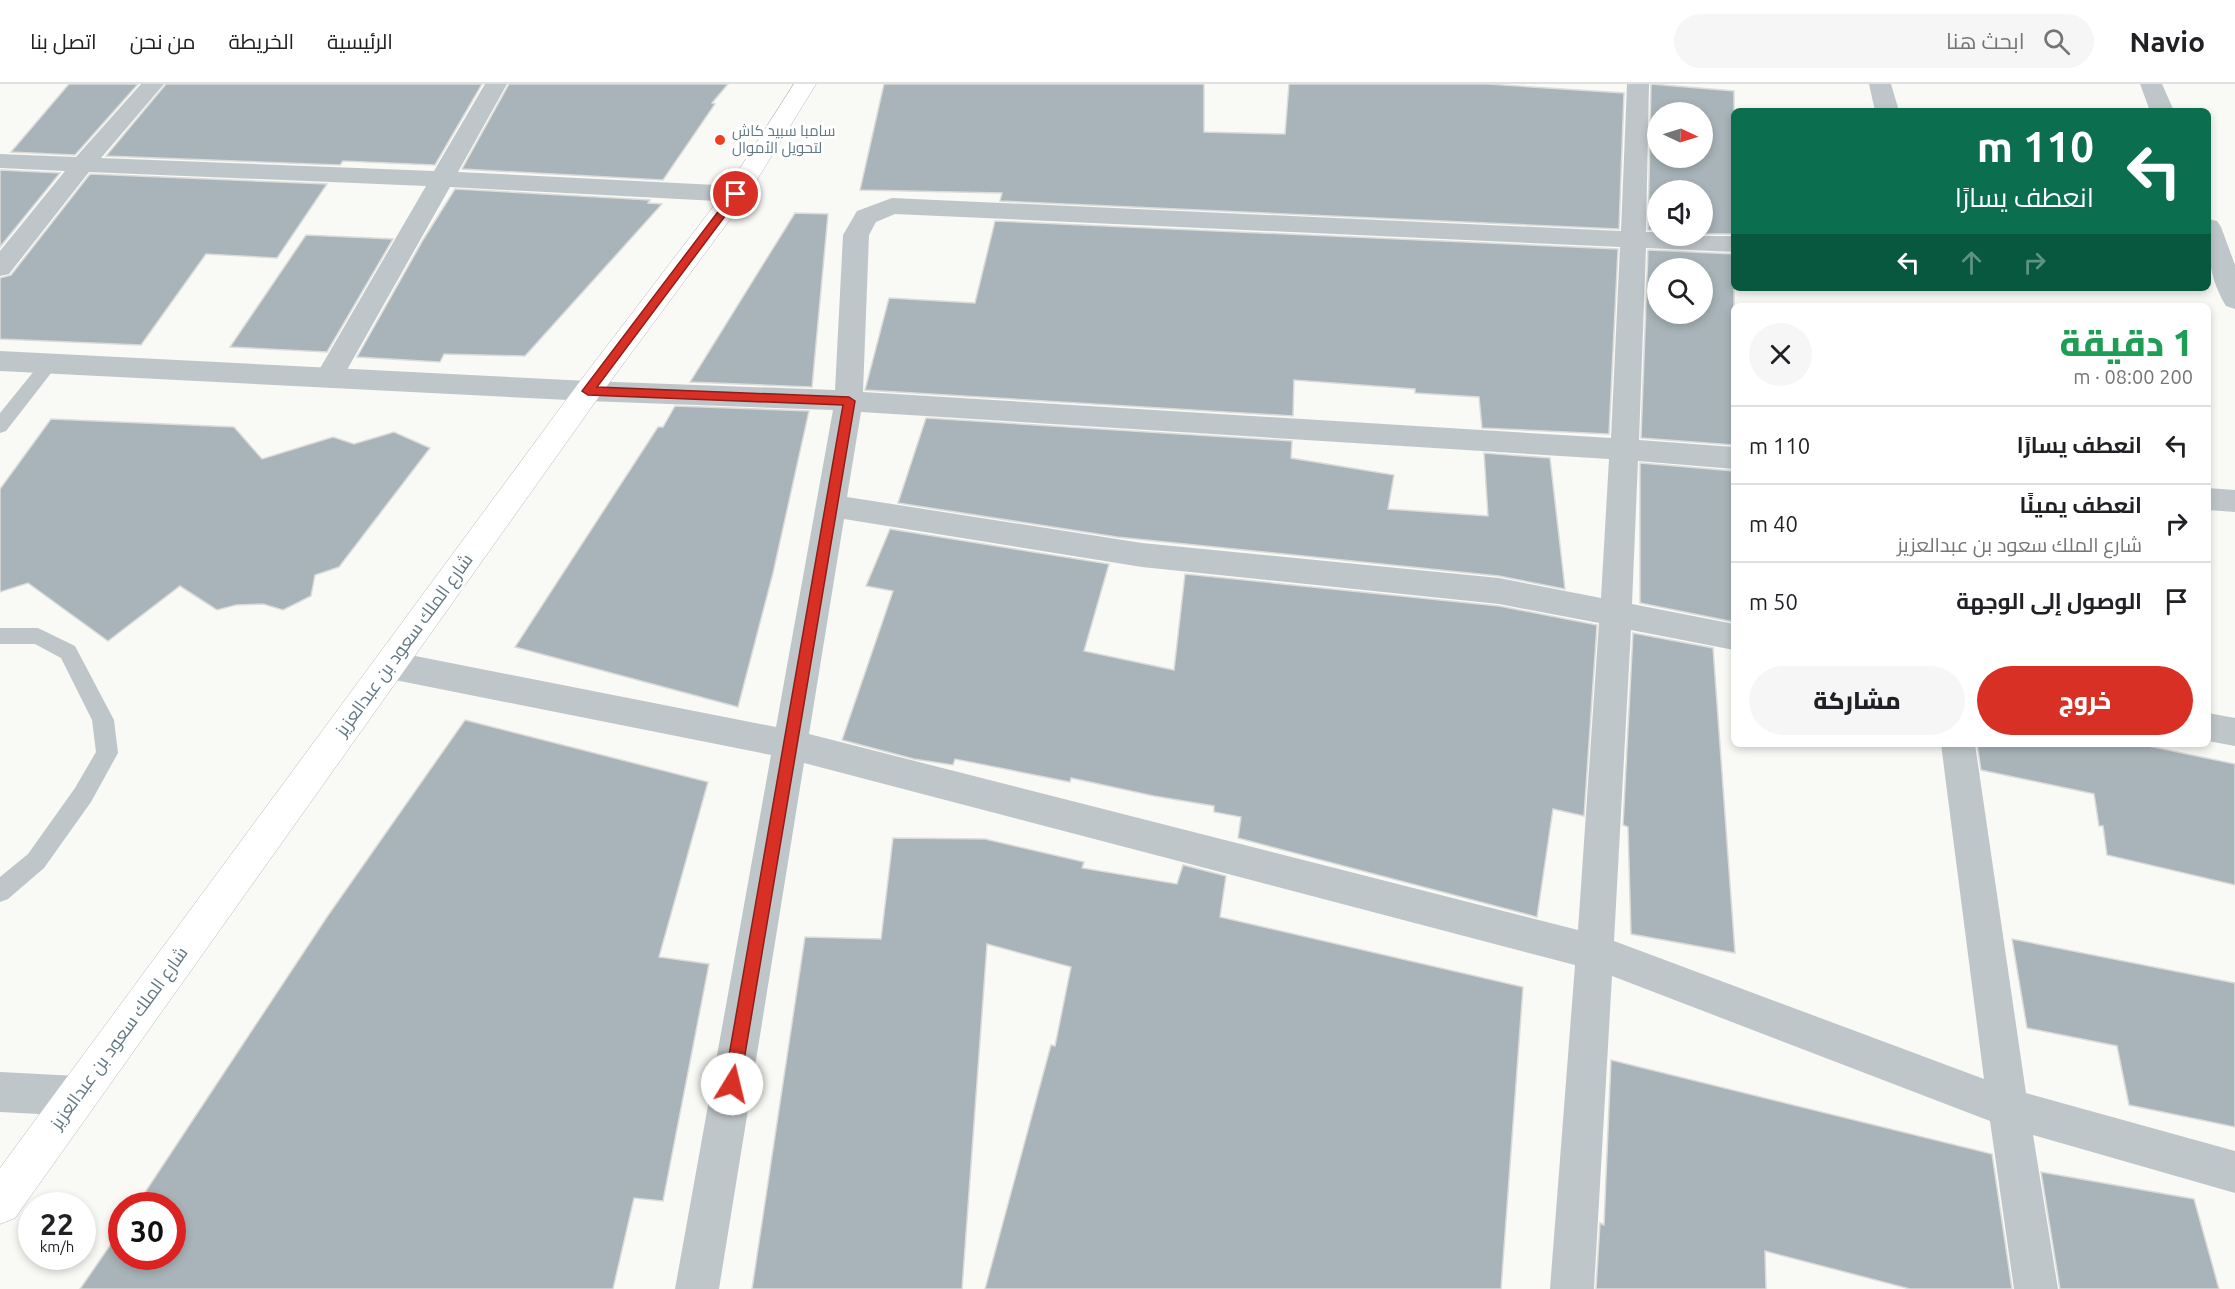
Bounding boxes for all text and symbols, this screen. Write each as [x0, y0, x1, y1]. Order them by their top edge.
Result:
search box [1674, 14, 2094, 68]
icon: search [2040, 25, 2073, 58]
text: Navio [2130, 26, 2205, 57]
text: ابحث هنا [1946, 28, 2025, 53]
text: اتصل بنا [30, 29, 97, 53]
text: من نحن [130, 29, 196, 53]
text: الخريطة [229, 29, 294, 53]
text: الرئيسية [327, 29, 393, 53]
north arrow [1647, 102, 1713, 168]
map controls [1647, 102, 1713, 324]
place label: سامبا سبيد كاش لتحويل الأموال [732, 122, 835, 158]
text: 110 m [1977, 123, 2094, 170]
icon: left [2115, 132, 2193, 210]
marker: سامبا سبيد كاش لتحويل الأموال [713, 133, 727, 147]
pin [710, 168, 761, 219]
icon: arrive [719, 177, 752, 210]
button: sound [1647, 180, 1713, 246]
text: انعطف يسارًا [1955, 182, 2094, 212]
icon: left [1892, 246, 1925, 279]
icon: ahead [1955, 246, 1988, 279]
icon: right [2018, 246, 2051, 279]
button: search [1647, 258, 1713, 324]
text: 1 دقيقة [2060, 322, 2193, 363]
button: close [1749, 323, 1812, 386]
text: 200 m · 08:00 [2073, 365, 2193, 388]
icon: left [2160, 429, 2193, 462]
text: انعطف يسارًا [2017, 432, 2142, 457]
text: 110 m [1749, 433, 1810, 458]
text: انعطف يمينًا [2020, 492, 2142, 517]
icon: right [2160, 507, 2193, 540]
text: 40 m [1749, 511, 1798, 536]
text: شارع الملك سعود بن عبدالعزيز [1897, 533, 2142, 556]
street label: شارع الملك سعود بن عبدالعزيز [330, 549, 478, 742]
icon: arrive [2160, 585, 2193, 618]
text: الوصول إلى الوجهة [1956, 588, 2142, 613]
text: 50 m [1749, 589, 1798, 614]
button: مشاركة [1749, 666, 1965, 735]
button: خروج [1977, 666, 2193, 735]
street label: شارع الملك سعود بن عبدالعزيز [45, 942, 193, 1135]
position arrow [700, 1052, 764, 1116]
speed limit sign: 30 [108, 1192, 186, 1270]
text: 22 [40, 1207, 74, 1241]
text: km/h [40, 1238, 74, 1255]

